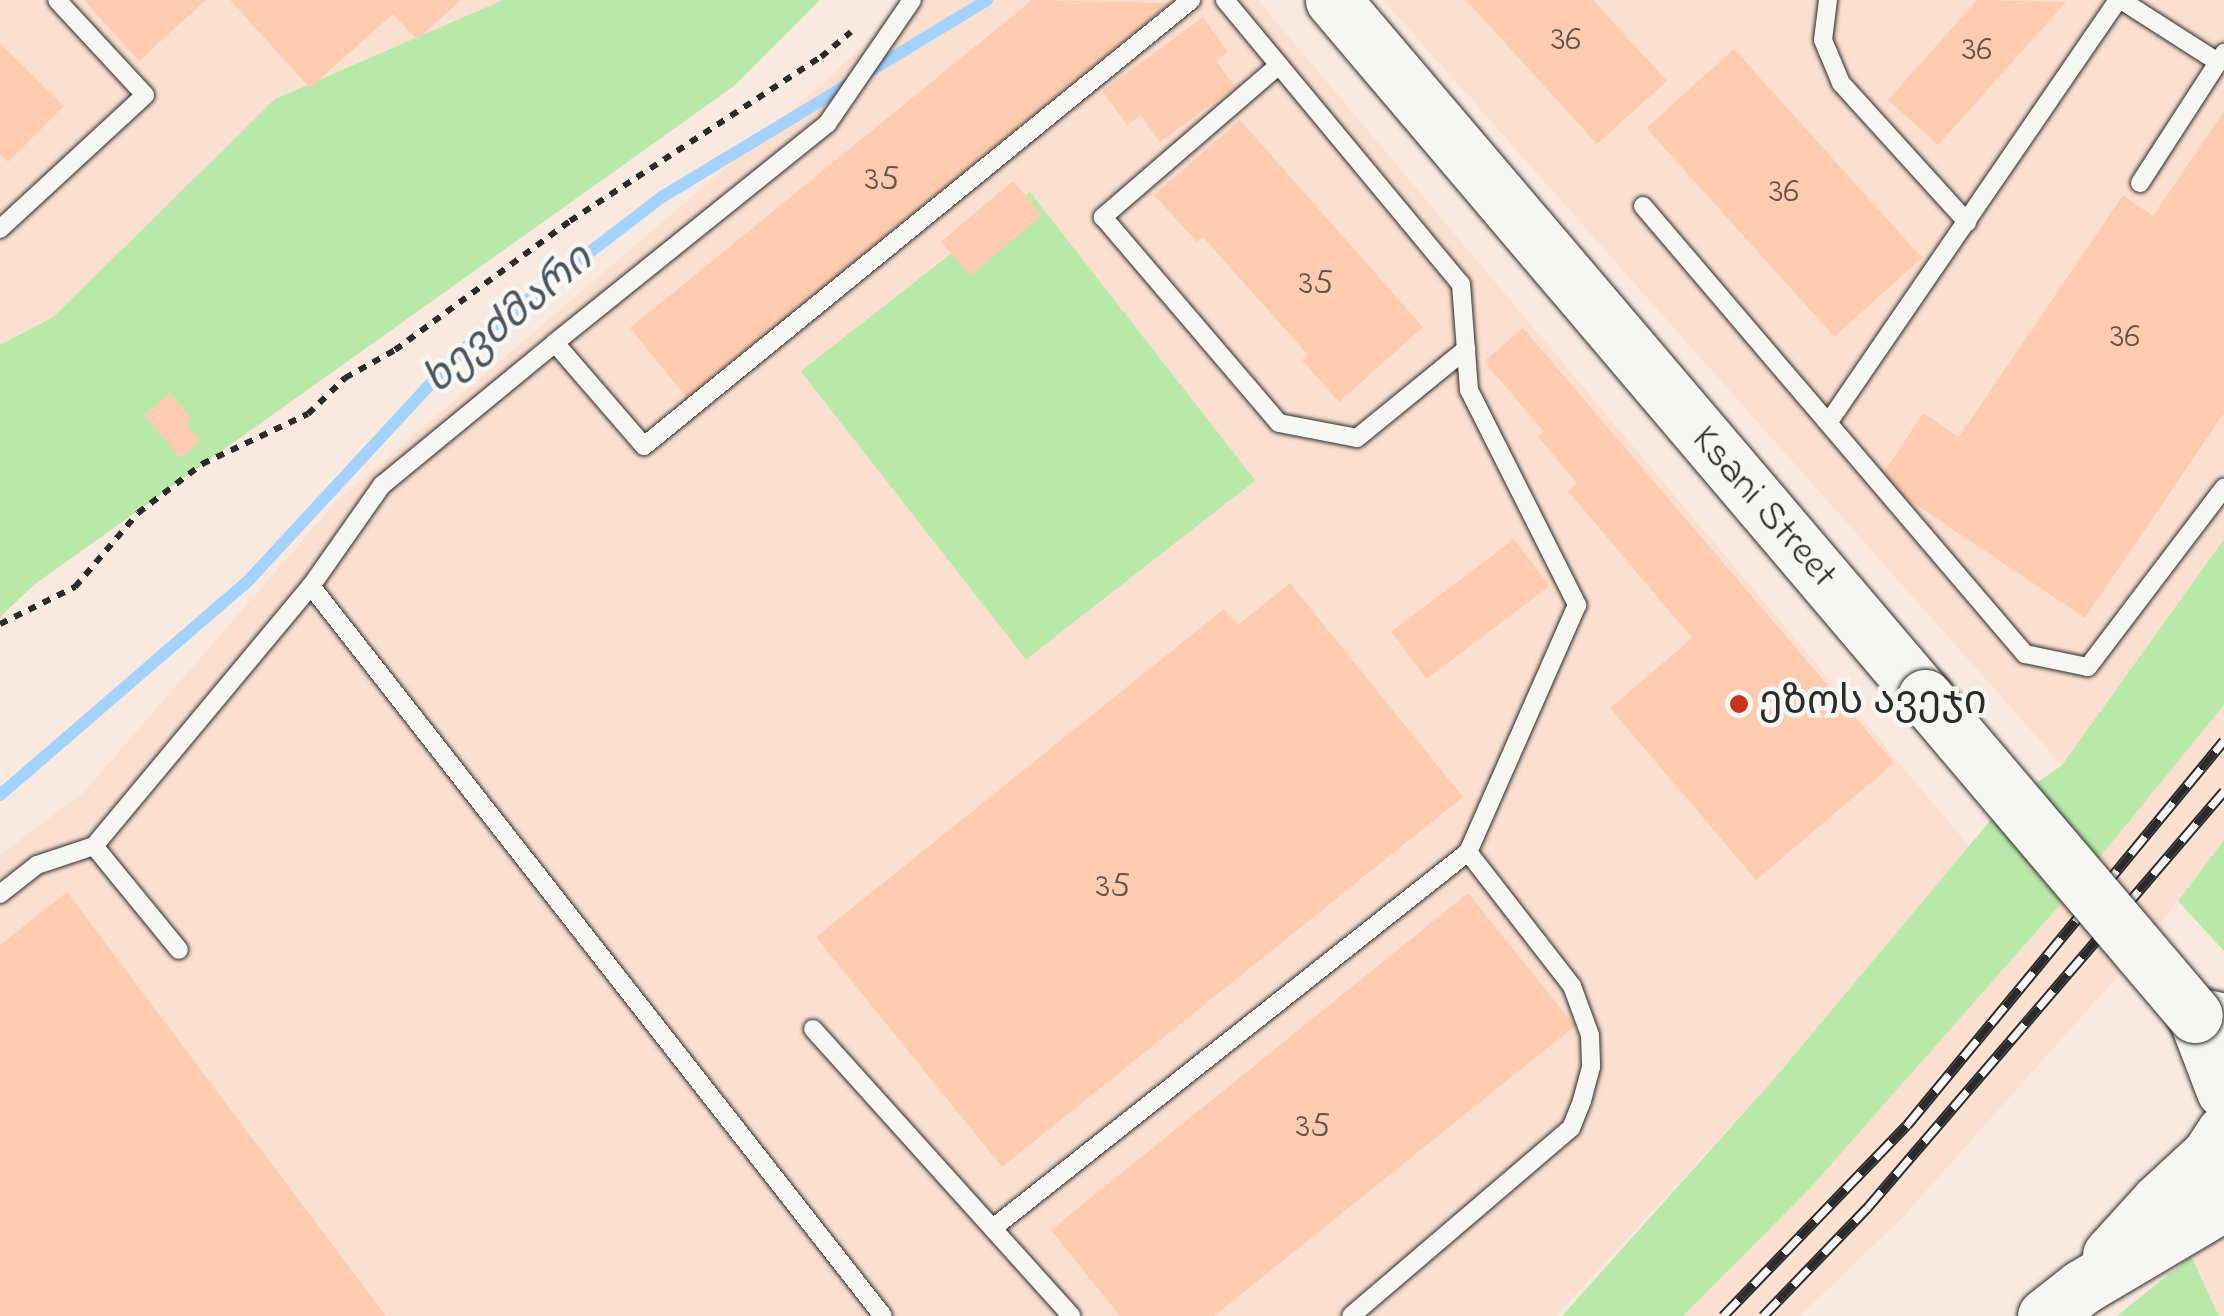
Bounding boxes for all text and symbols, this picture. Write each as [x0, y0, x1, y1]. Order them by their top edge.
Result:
house number: 36 [1551, 20, 1581, 62]
house number: 36 [1962, 30, 1992, 72]
house number: 35 [865, 160, 899, 202]
house number: 36 [1769, 172, 1799, 214]
water label: ხევძმარი [414, 236, 604, 406]
house number: 35 [1299, 264, 1333, 306]
house number: 36 [2110, 317, 2140, 359]
street label: Ksani Street [1680, 417, 1846, 599]
place label: ეზოს ავეჯი [1759, 680, 1987, 728]
marker: ეზოს ავეჯი [1728, 693, 1750, 715]
house number: 35 [1096, 867, 1130, 909]
house number: 35 [1296, 1107, 1330, 1149]

